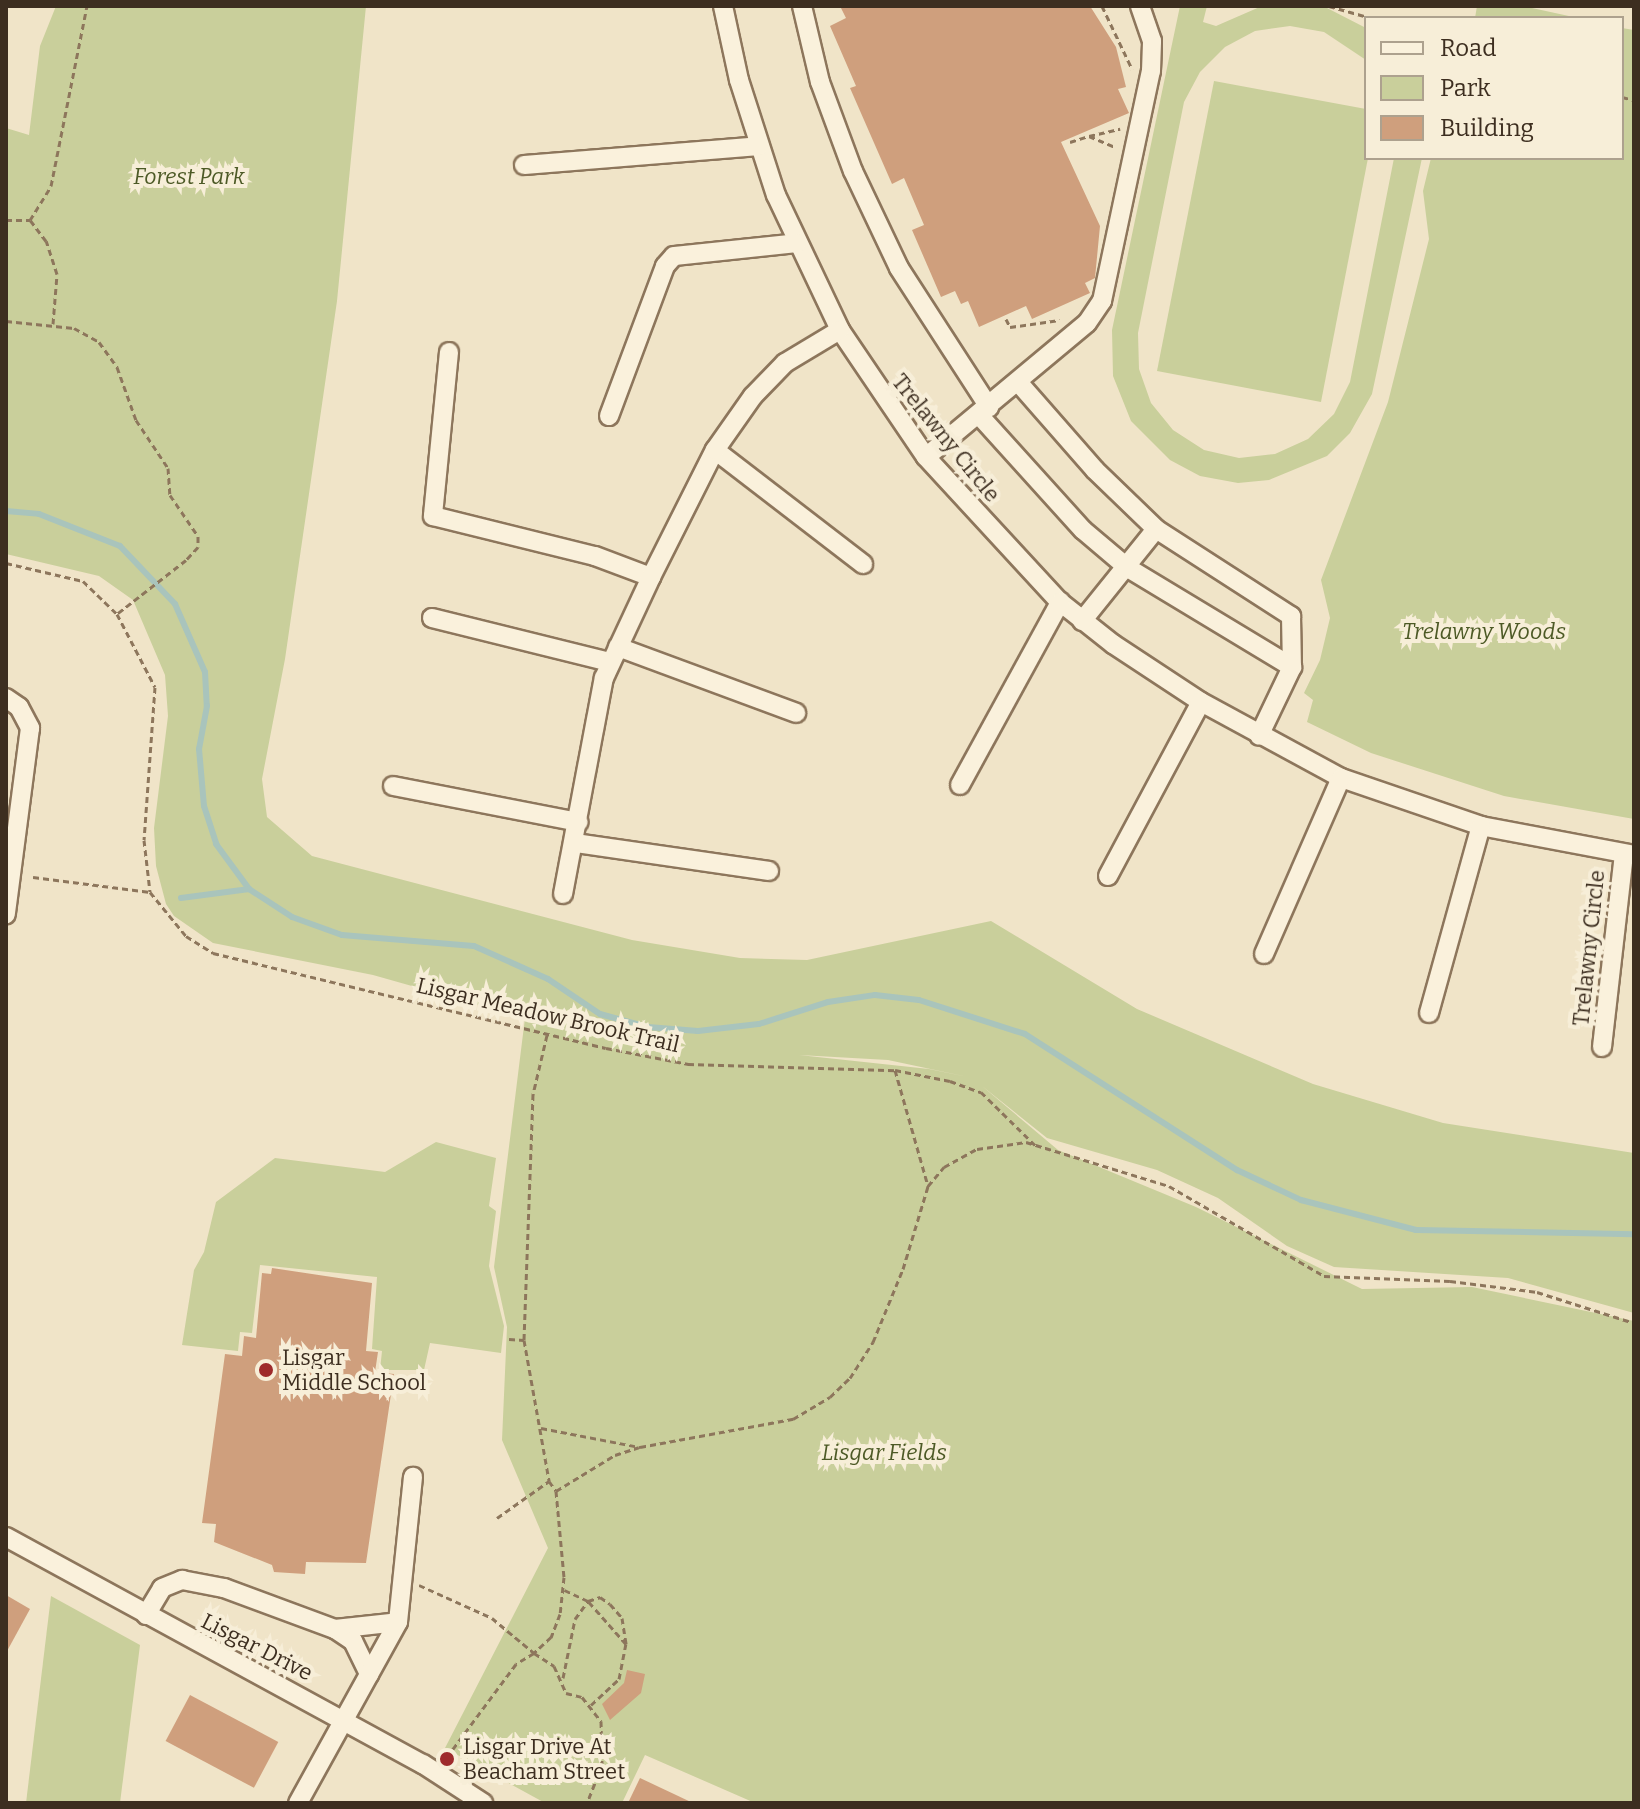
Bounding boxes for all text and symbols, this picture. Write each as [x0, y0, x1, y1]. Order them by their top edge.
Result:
legend [1364, 16, 1624, 160]
text: Road [1440, 34, 1496, 62]
text: Park [1440, 74, 1491, 102]
text: Building [1440, 114, 1534, 142]
park label: Forest Park [133, 164, 245, 190]
street label: Trelawny Circle [887, 369, 1005, 507]
park label: Trelawny Woods [1402, 619, 1566, 645]
street label: Trelawny Circle [1568, 869, 1610, 1027]
street label: Lisgar Meadow Brook Trail [414, 972, 682, 1058]
place label: Lisgar Middle School [282, 1344, 426, 1396]
marker: Lisgar Middle School [257, 1361, 275, 1379]
park label: Lisgar Fields [821, 1440, 947, 1466]
street label: Lisgar Drive [197, 1608, 317, 1686]
place label: Lisgar Drive At Beacham Street [463, 1733, 625, 1784]
marker: Lisgar Drive At Beacham Street [438, 1750, 456, 1768]

